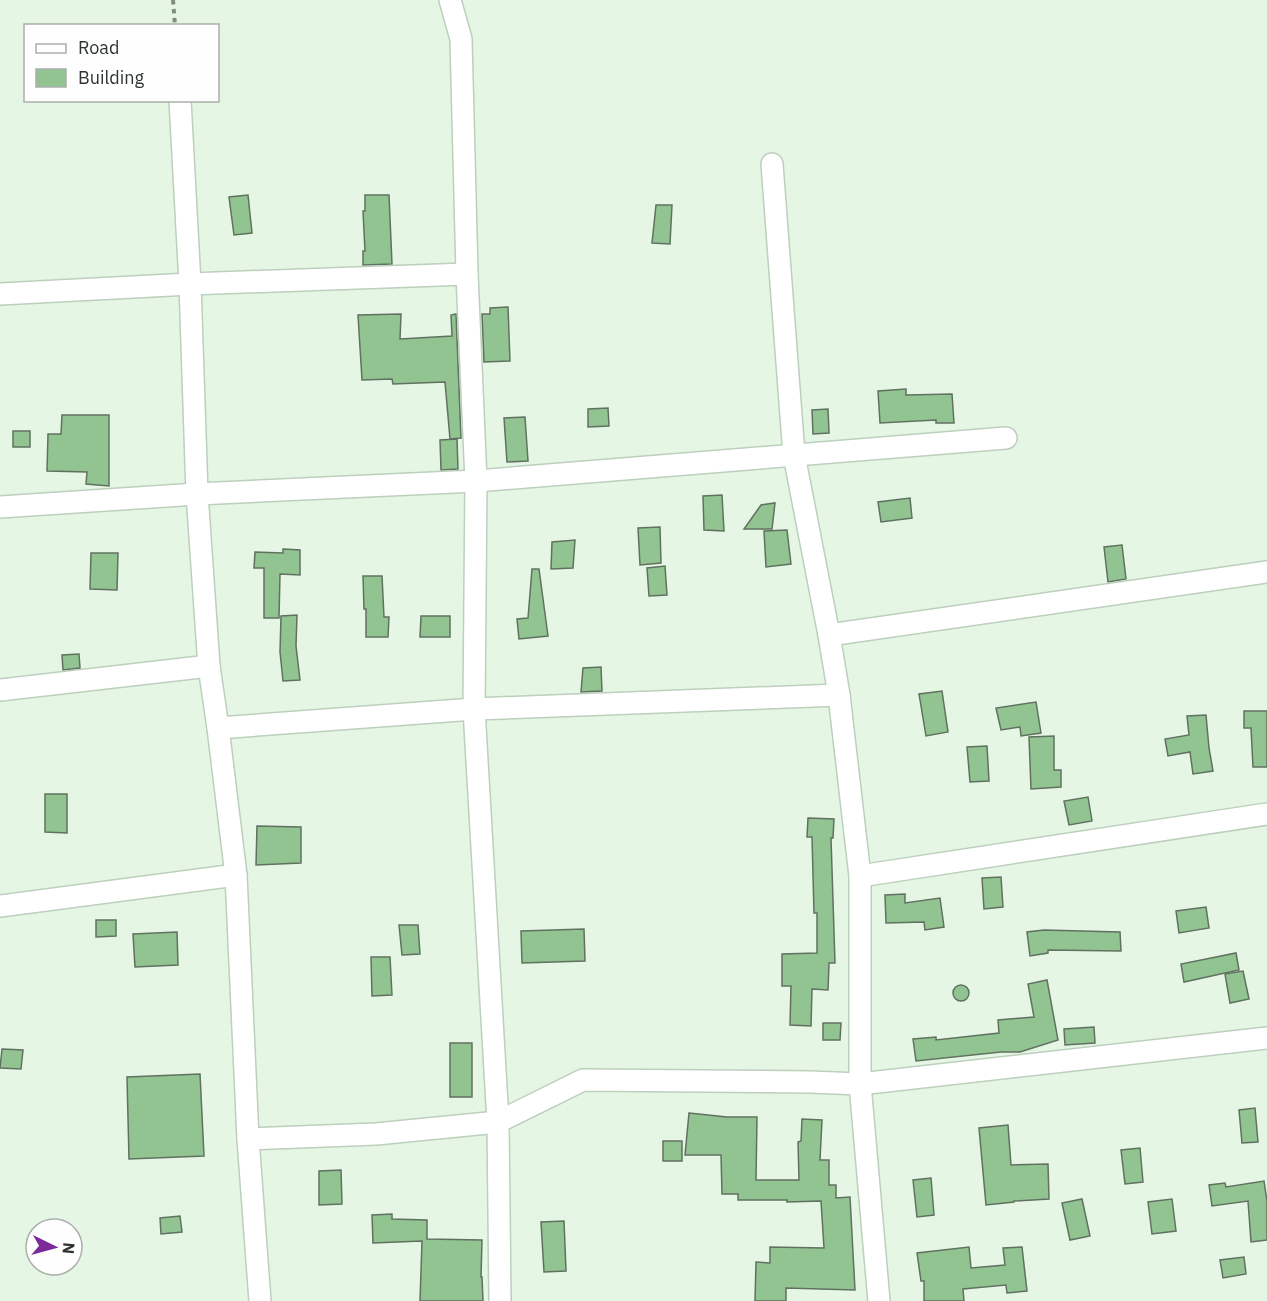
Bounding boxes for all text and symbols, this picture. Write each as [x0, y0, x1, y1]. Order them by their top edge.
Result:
legend [24, 24, 219, 102]
text: Road [78, 36, 119, 59]
text: Building [78, 66, 145, 89]
north arrow [24, 1217, 84, 1277]
text: N [58, 1242, 79, 1255]

